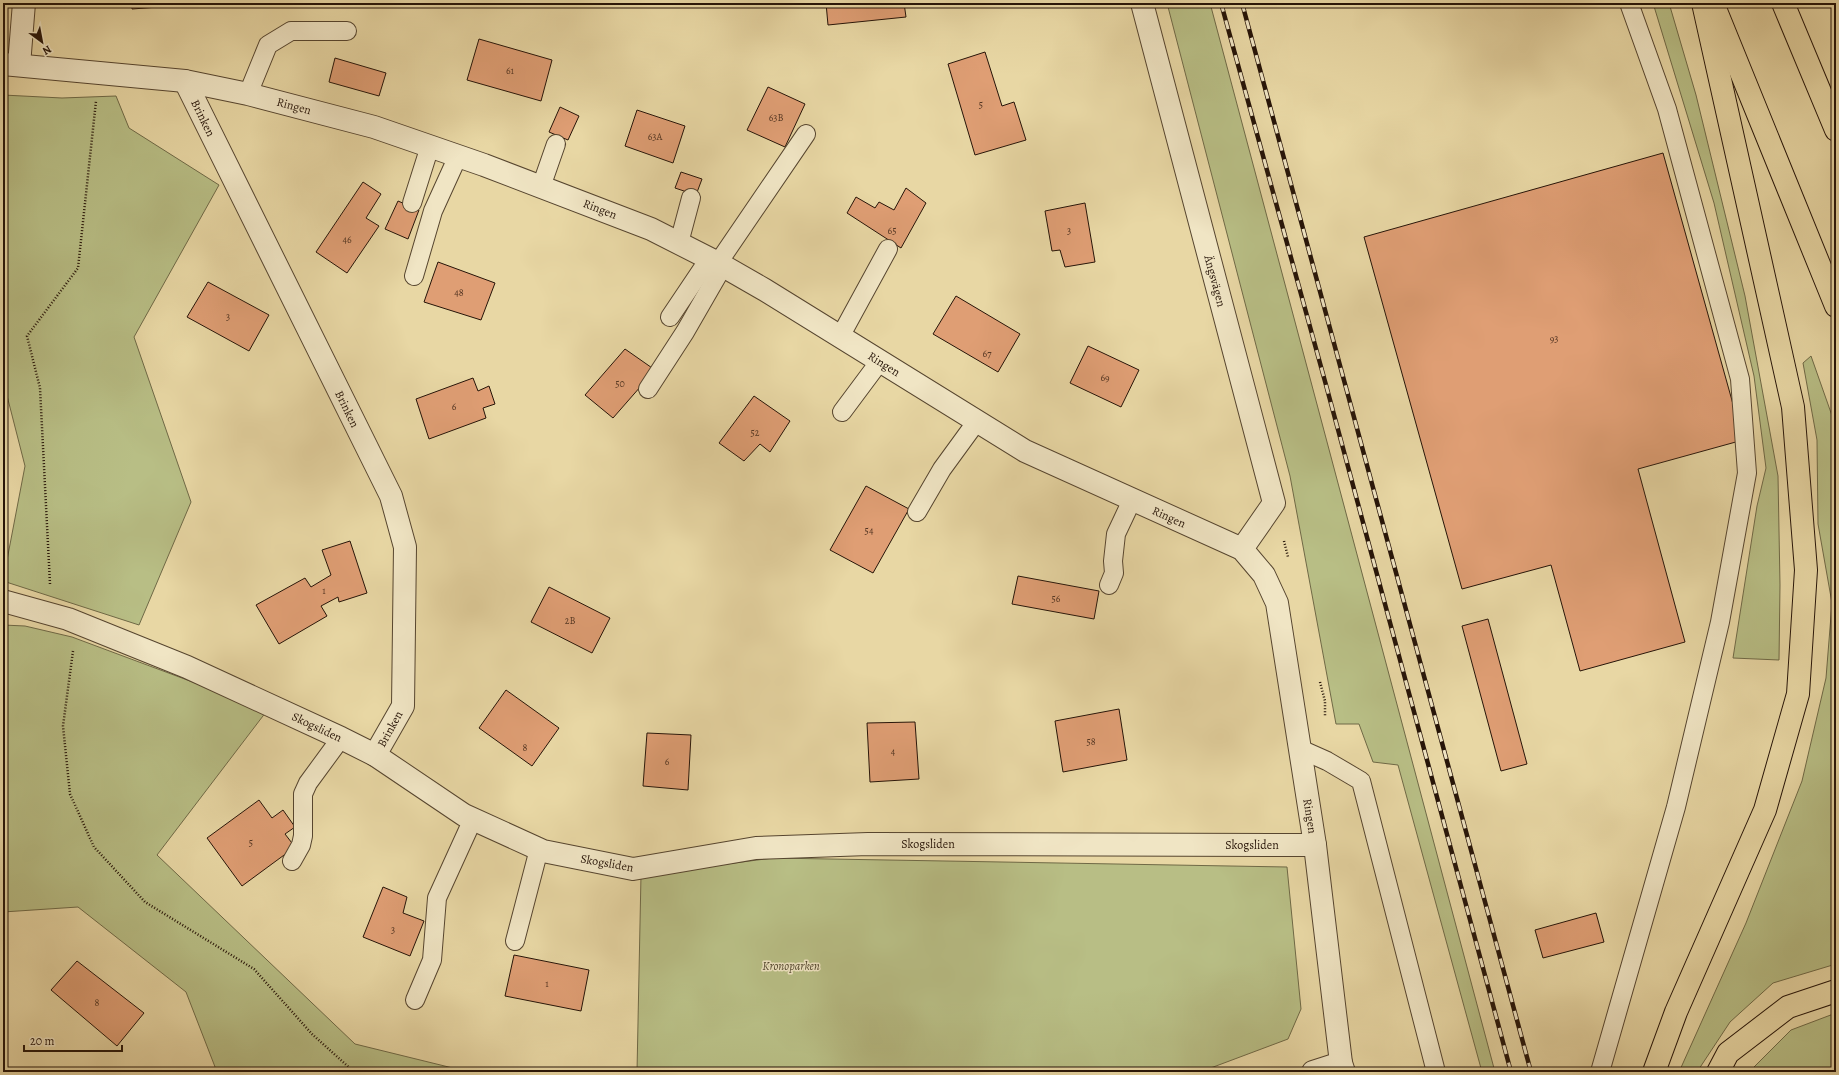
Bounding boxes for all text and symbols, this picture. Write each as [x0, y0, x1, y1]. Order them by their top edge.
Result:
north arrow [22, 22, 62, 62]
text: N [40, 42, 54, 59]
house number: 61 [506, 64, 515, 77]
street label: Ringen [275, 94, 313, 118]
street label: Brinken [187, 97, 219, 140]
house number: 5 [979, 98, 983, 111]
house number: 63B [769, 111, 783, 124]
house number: 63A [648, 130, 662, 143]
street label: Ringen [581, 195, 620, 223]
house number: 65 [888, 224, 896, 237]
house number: 3 [1067, 224, 1071, 237]
house number: 46 [342, 233, 352, 246]
street label: Ängsvägen [1200, 252, 1230, 309]
house number: 48 [454, 286, 464, 299]
house number: 3 [226, 310, 230, 323]
house number: 93 [1550, 332, 1558, 345]
house number: 67 [983, 347, 992, 360]
street label: Ringen [865, 348, 903, 380]
house number: 69 [1100, 371, 1110, 384]
house number: 50 [615, 377, 625, 390]
street label: Brinken [331, 388, 363, 431]
house number: 6 [452, 400, 457, 413]
house number: 52 [750, 426, 760, 439]
street label: Ringen [1150, 503, 1189, 532]
house number: 54 [865, 524, 874, 537]
house number: 1 [322, 584, 326, 597]
house number: 56 [1052, 592, 1061, 605]
house number: 2B [565, 614, 575, 627]
street label: Skogsliden [289, 708, 345, 746]
street label: Brinken [373, 708, 407, 750]
house number: 58 [1086, 735, 1096, 748]
house number: 8 [523, 741, 528, 754]
house number: 4 [891, 745, 896, 758]
house number: 6 [665, 755, 670, 768]
street label: Ringen [1299, 797, 1321, 835]
house number: 5 [249, 836, 253, 849]
street label: Skogsliden [901, 836, 955, 852]
street label: Skogsliden [1225, 837, 1279, 853]
street label: Skogsliden [579, 850, 635, 876]
house number: 3 [391, 923, 395, 936]
park label: Kronoparken [762, 958, 820, 974]
house number: 1 [545, 977, 549, 990]
house number: 8 [95, 996, 100, 1009]
scale bar [24, 1027, 122, 1053]
text: 20 m [30, 1033, 54, 1049]

